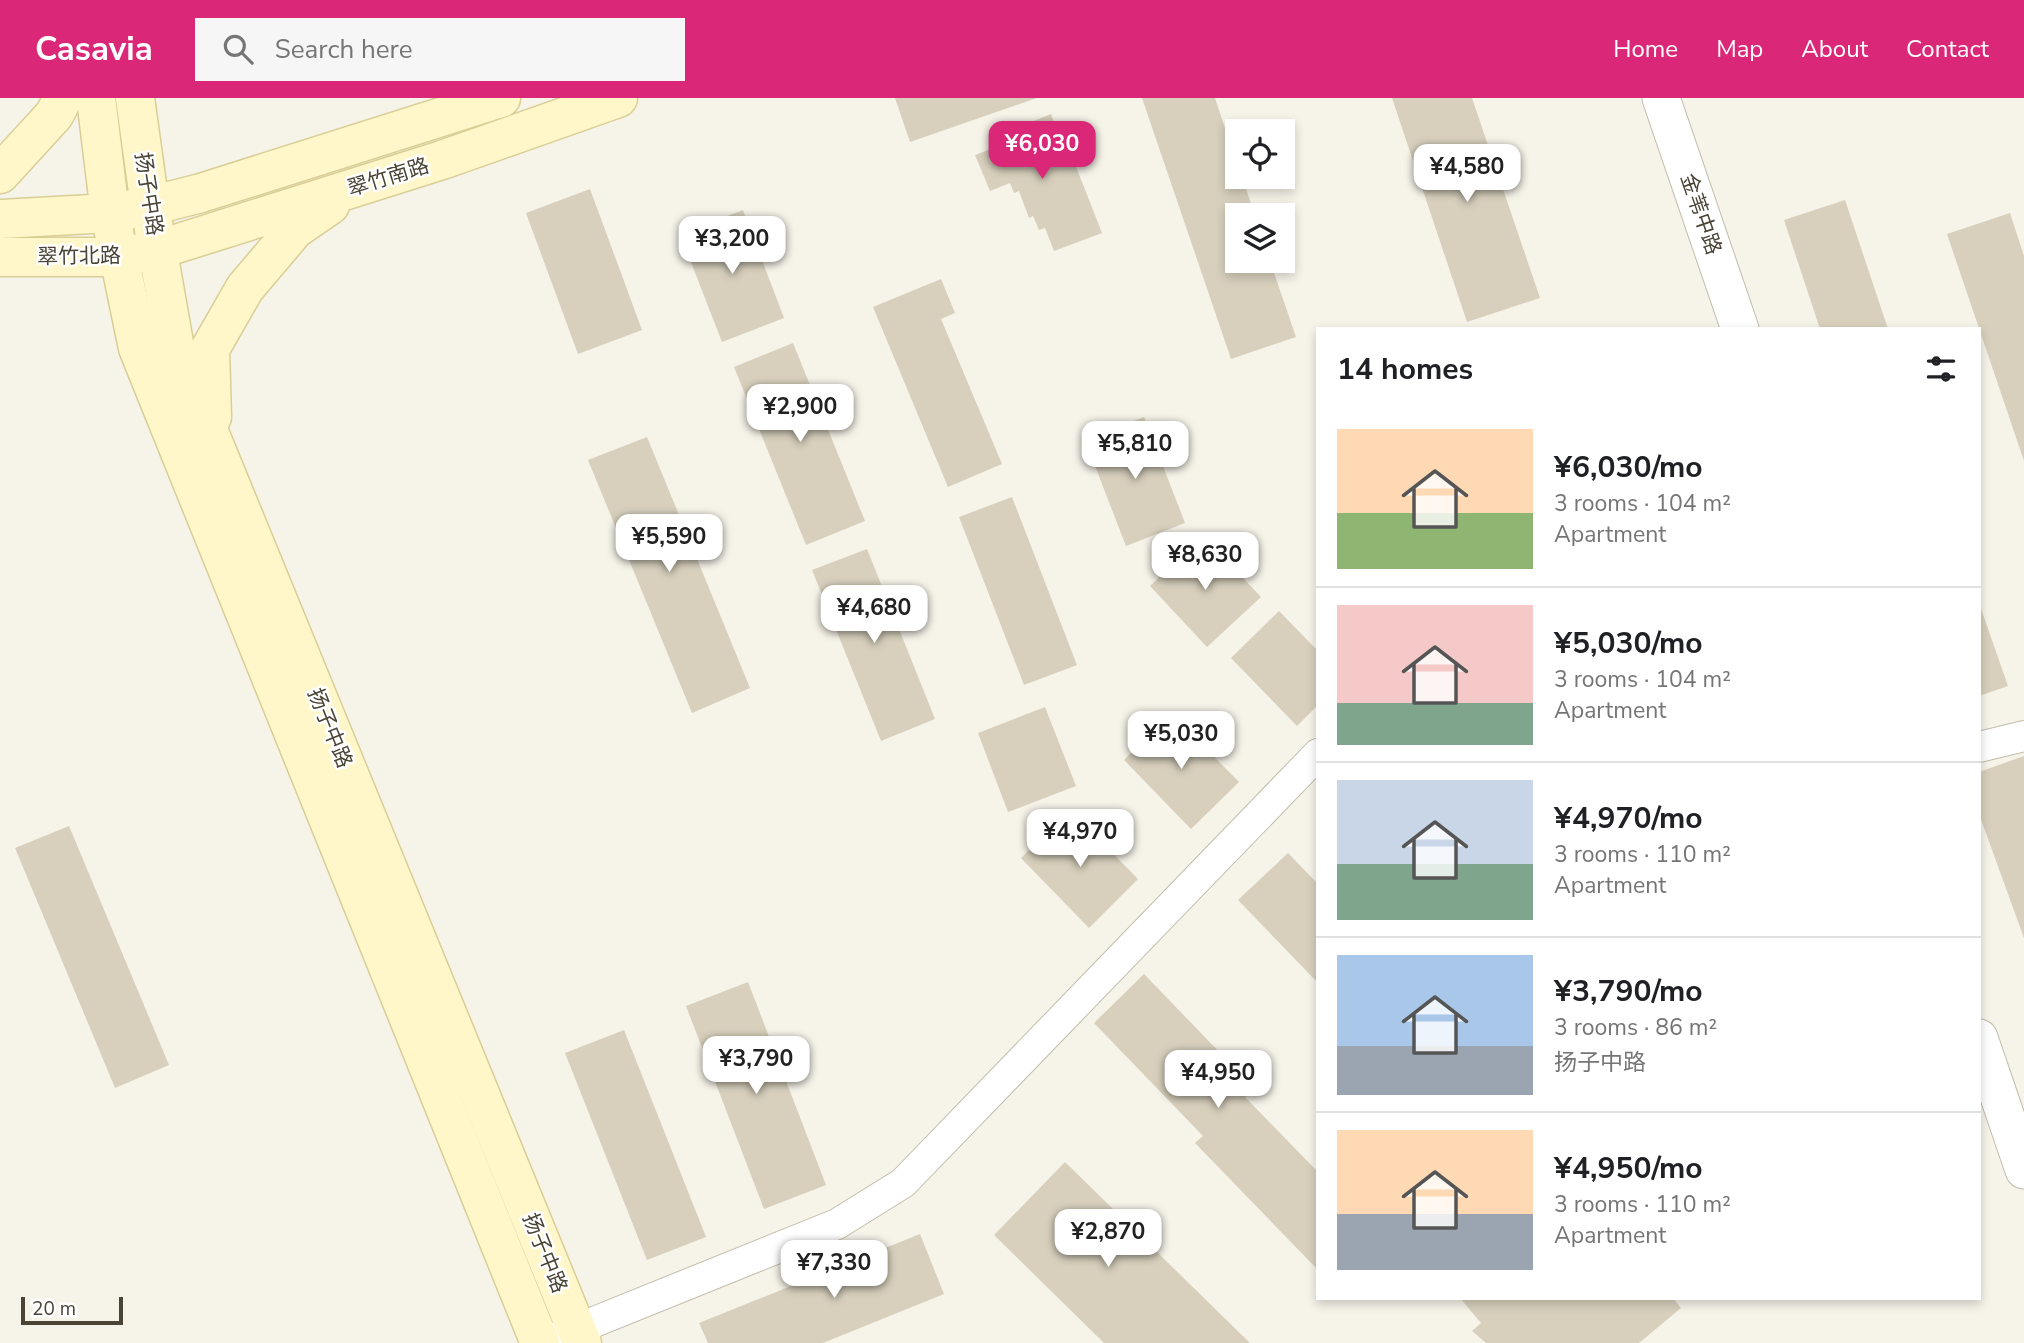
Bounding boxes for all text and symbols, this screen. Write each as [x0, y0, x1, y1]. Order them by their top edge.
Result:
search box [195, 18, 685, 81]
text: Casavia [35, 27, 153, 72]
icon: search [219, 30, 257, 68]
text: Search here [275, 32, 413, 67]
text: Home [1613, 33, 1678, 65]
text: Map [1716, 33, 1763, 65]
text: About [1801, 33, 1868, 65]
text: Contact [1906, 33, 1989, 65]
map controls [1225, 119, 1295, 273]
button: locate [1225, 119, 1295, 189]
pin: ¥6,030 [985, 122, 1099, 181]
text: ¥6,030 [1005, 128, 1079, 159]
pin: ¥4,580 [1410, 144, 1524, 204]
street label: 扬子中路 [129, 150, 169, 238]
street label: 翠竹南路 [344, 151, 432, 203]
text: ¥4,580 [1430, 151, 1504, 182]
street label: 金苇中路 [1674, 170, 1728, 258]
button: layers [1225, 203, 1295, 273]
pin: ¥3,200 [675, 216, 789, 276]
text: ¥3,200 [695, 223, 769, 254]
street label: 翠竹北路 [37, 241, 121, 271]
text: 14 homes [1337, 349, 1473, 390]
icon: filters [1922, 350, 1960, 388]
pin: ¥2,900 [743, 384, 857, 444]
text: ¥2,900 [763, 391, 837, 422]
pin: ¥5,810 [1078, 422, 1192, 481]
text: ¥5,810 [1098, 428, 1172, 459]
text: ¥6,030/mo [1554, 447, 1703, 488]
icon: home [1393, 457, 1477, 541]
text: 3 rooms · 104 m² [1554, 488, 1731, 519]
pin: ¥5,590 [612, 514, 726, 574]
text: Apartment [1554, 519, 1666, 550]
text: ¥5,590 [632, 521, 706, 552]
pin: ¥8,630 [1148, 532, 1262, 592]
text: ¥8,630 [1168, 539, 1242, 570]
pin: ¥4,680 [817, 586, 931, 645]
text: ¥4,680 [837, 592, 911, 623]
text: ¥5,030/mo [1554, 623, 1703, 664]
icon: home [1393, 633, 1477, 717]
text: 3 rooms · 104 m² [1554, 664, 1731, 695]
street label: 扬子中路 [301, 684, 359, 772]
text: Apartment [1554, 695, 1666, 726]
pin: ¥5,030 [1124, 712, 1238, 771]
text: ¥5,030 [1144, 718, 1218, 749]
text: ¥4,970/mo [1554, 798, 1703, 839]
icon: home [1393, 808, 1477, 892]
pin: ¥4,970 [1023, 810, 1137, 869]
text: ¥4,970 [1043, 816, 1117, 847]
text: 3 rooms · 110 m² [1554, 839, 1731, 870]
text: Apartment [1554, 870, 1666, 901]
text: ¥3,790/mo [1554, 971, 1703, 1012]
icon: home [1393, 983, 1477, 1067]
text: 3 rooms · 86 m² [1554, 1012, 1717, 1043]
pin: ¥3,790 [699, 1037, 813, 1096]
text: ¥3,790 [719, 1043, 793, 1074]
text: 扬子中路 [1554, 1047, 1646, 1078]
pin: ¥4,950 [1161, 1051, 1275, 1110]
text: ¥4,950 [1181, 1057, 1255, 1088]
text: ¥4,950/mo [1554, 1148, 1703, 1189]
icon: home [1393, 1158, 1477, 1242]
text: 3 rooms · 110 m² [1554, 1189, 1731, 1220]
street label: 扬子中路 [516, 1209, 574, 1297]
pin: ¥2,870 [1051, 1210, 1165, 1269]
text: ¥2,870 [1071, 1216, 1145, 1247]
text: Apartment [1554, 1220, 1666, 1251]
pin: ¥7,330 [777, 1240, 891, 1300]
text: ¥7,330 [797, 1247, 871, 1278]
scale bar [21, 1294, 122, 1326]
text: 20 m [32, 1296, 76, 1322]

